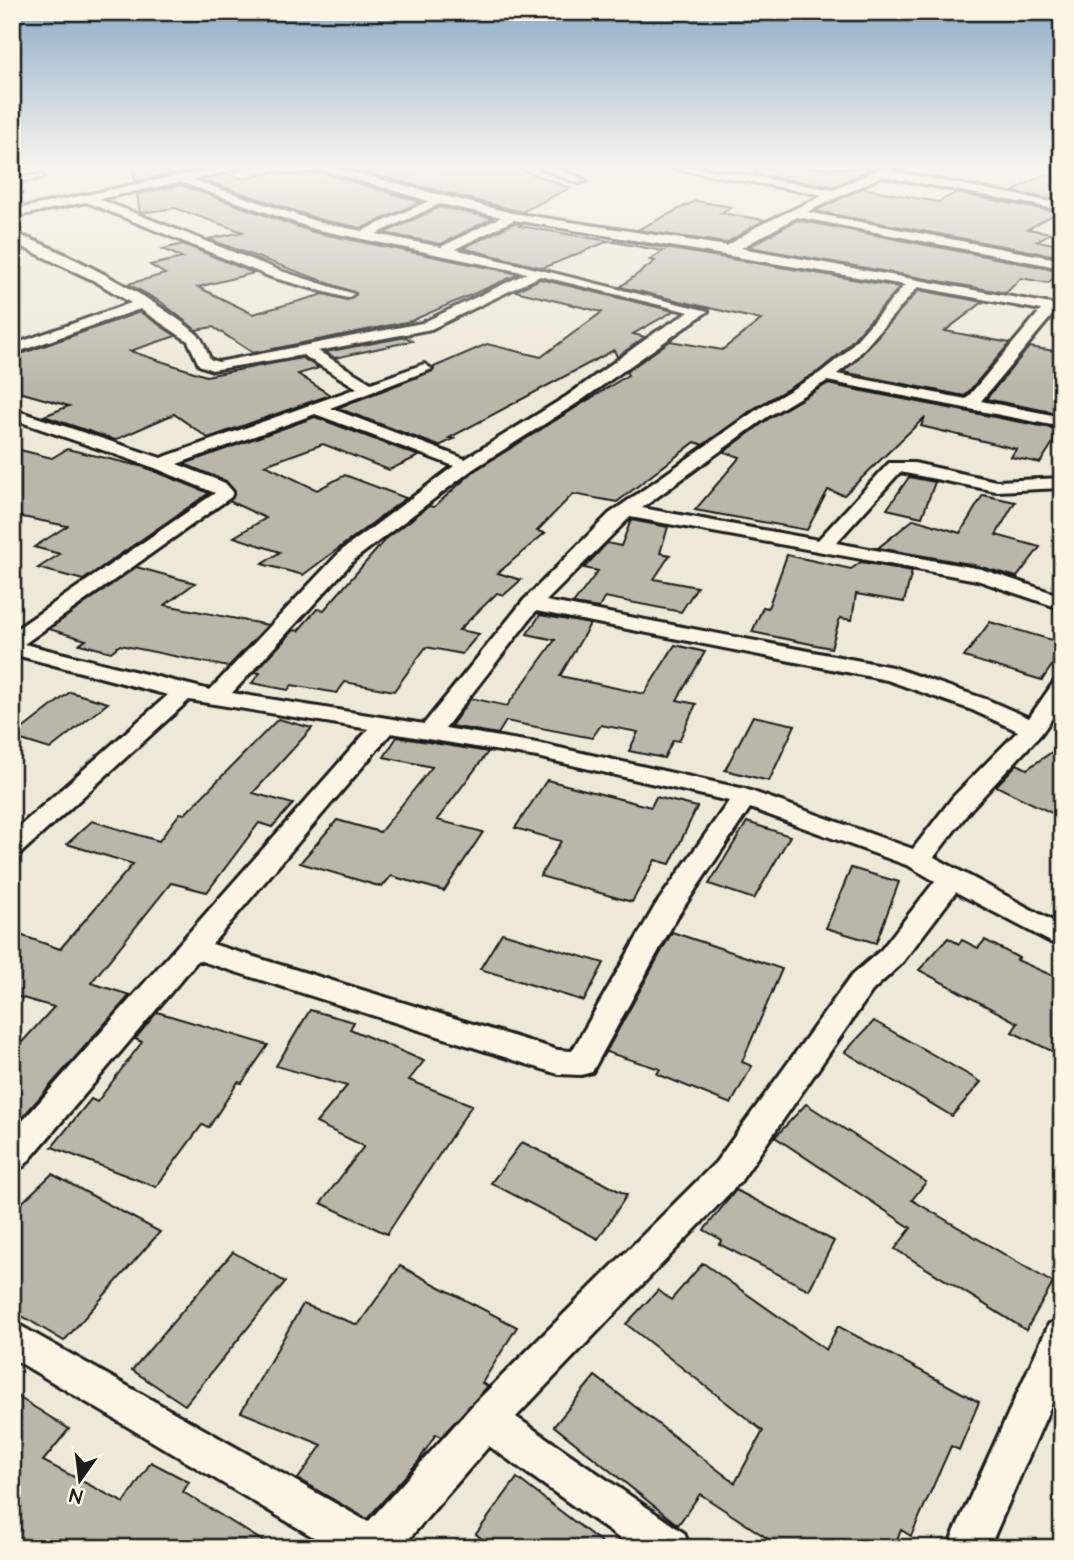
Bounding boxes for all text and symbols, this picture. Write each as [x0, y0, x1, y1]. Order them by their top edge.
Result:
north arrow [46, 1444, 116, 1514]
text: N [67, 1480, 85, 1510]

